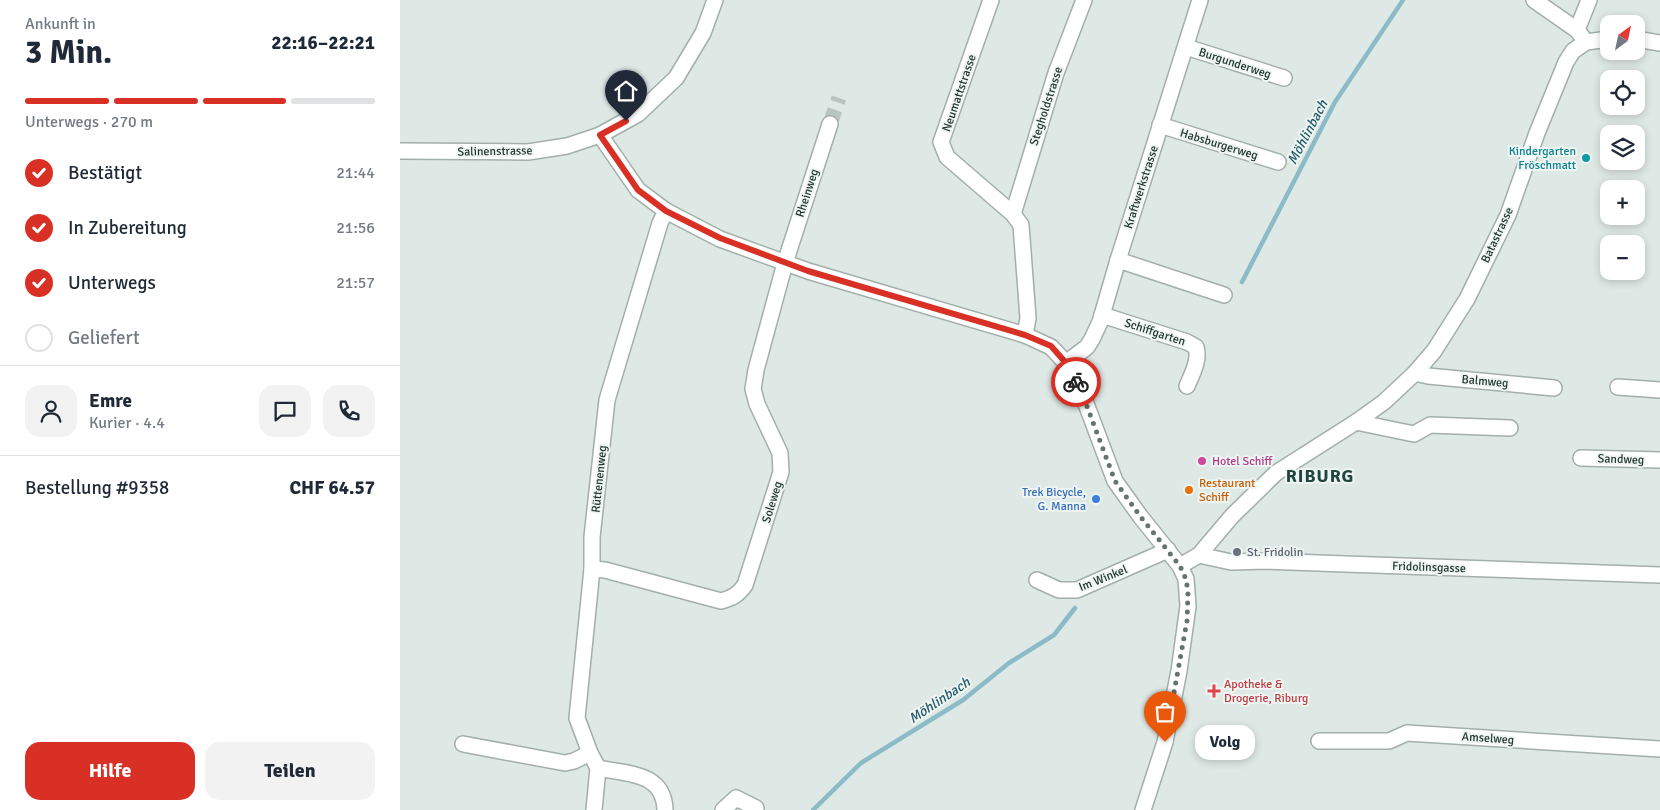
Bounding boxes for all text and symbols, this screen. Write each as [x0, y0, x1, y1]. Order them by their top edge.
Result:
text: Ankunft in [25, 14, 96, 34]
north arrow [1600, 15, 1645, 60]
map controls [1600, 15, 1645, 280]
text: 22:16–22:21 [271, 31, 375, 55]
text: 3 Min. [25, 33, 112, 72]
street label: Burgunderweg [1197, 45, 1273, 82]
street label: Neumattstrasse [939, 52, 980, 134]
street label: Stegholdstrasse [1027, 65, 1066, 147]
pin [605, 70, 647, 121]
button: locate [1600, 70, 1645, 115]
icon: home [612, 77, 640, 105]
water label: Möhlinbach [1283, 97, 1332, 167]
text: Unterwegs · 270 m [25, 112, 153, 132]
street label: Habsburgerweg [1178, 125, 1260, 163]
button: layers [1600, 125, 1645, 170]
street label: Salinenstrasse [457, 143, 533, 160]
street label: Kraftwerkstrasse [1121, 144, 1162, 231]
place label: Kindergarten Fröschmatt [1509, 144, 1576, 173]
marker: Kindergarten Fröschmatt [1580, 152, 1592, 164]
icon: check [25, 159, 53, 187]
text: Bestätigt [68, 161, 142, 185]
text: 21:44 [336, 163, 375, 183]
street label: Rheinweg [793, 167, 822, 219]
button: + [1600, 180, 1645, 225]
street label: Batastrasse [1478, 205, 1517, 266]
icon: check [25, 214, 53, 242]
text: In Zubereitung [68, 216, 187, 240]
text: 21:56 [336, 218, 375, 238]
button: − [1600, 235, 1645, 280]
icon: check [25, 269, 53, 297]
text: Unterwegs [68, 271, 156, 295]
text: 21:57 [336, 273, 375, 293]
street label: Schiffgarten [1122, 316, 1187, 349]
text: Geliefert [68, 326, 140, 350]
courier [1051, 357, 1101, 407]
icon: bike [1062, 368, 1090, 396]
street label: Balmweg [1461, 372, 1509, 391]
button: person [25, 385, 77, 437]
button: chat [259, 385, 311, 437]
button: phone [323, 385, 375, 437]
text: Emre [89, 389, 132, 413]
text: Kurier · 4.4 [89, 413, 165, 433]
street label: Rüttenenweg [589, 445, 610, 513]
street label: Sandweg [1597, 451, 1644, 468]
place label: Hotel Schiff [1212, 454, 1274, 469]
marker: Hotel Schiff [1196, 455, 1208, 467]
district label: RIBURG [1286, 465, 1354, 487]
text: Bestellung #9358 [25, 476, 169, 500]
text: CHF 64.57 [290, 476, 375, 500]
place label: Restaurant Schiff [1199, 476, 1255, 505]
street label: Soleweg [759, 479, 786, 525]
marker: Restaurant Schiff [1183, 484, 1195, 496]
place label: Trek Bicycle, G. Manna [1022, 485, 1086, 514]
marker: Trek Bicycle, G. Manna [1090, 493, 1102, 505]
place label: St. Fridolin [1247, 545, 1303, 560]
marker: St. Fridolin [1231, 546, 1243, 558]
street label: Fridolinsgasse [1392, 559, 1466, 576]
street label: Im Winkel [1077, 562, 1130, 595]
water label: Möhlinbach [905, 673, 973, 727]
place label: Apotheke & Drogerie, Riburg [1224, 677, 1308, 706]
marker: Apotheke & Drogerie, Riburg [1208, 685, 1220, 697]
pin [1144, 691, 1186, 742]
icon: bag [1151, 698, 1179, 726]
callout: Volg [1195, 724, 1255, 760]
street label: Amselweg [1461, 729, 1515, 748]
text: Volg [1210, 732, 1240, 752]
button: Hilfe [25, 742, 195, 800]
button: Teilen [205, 742, 375, 800]

